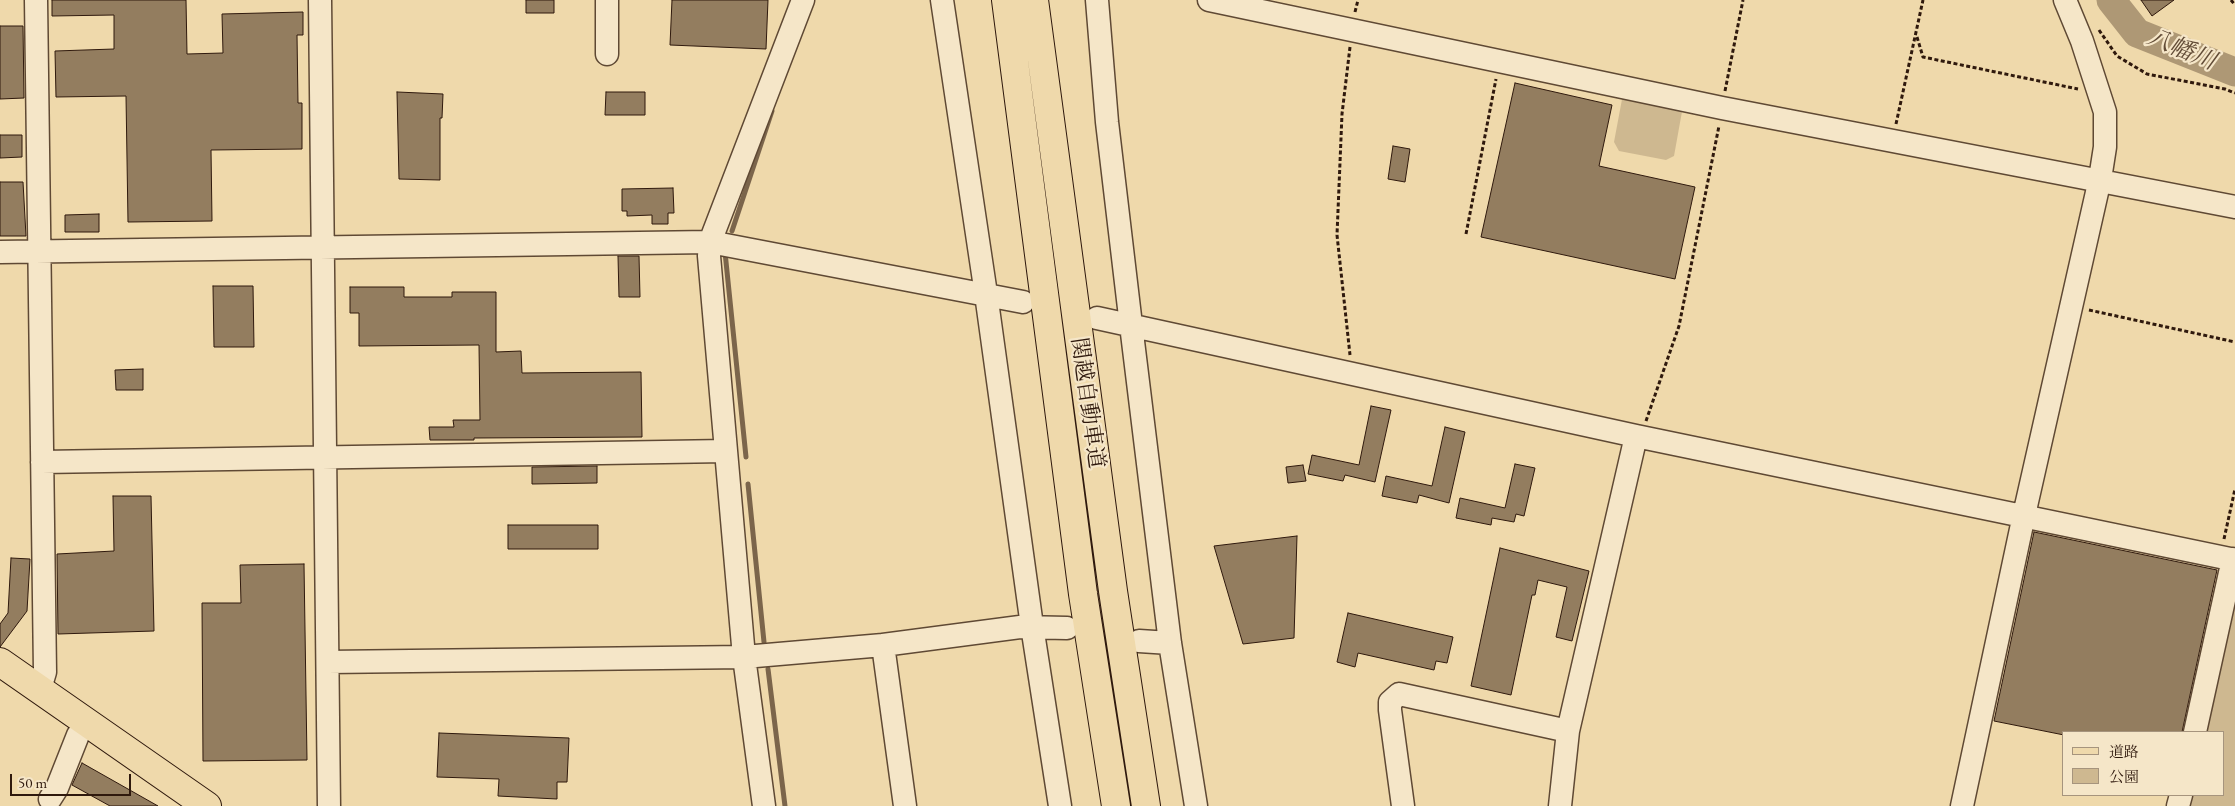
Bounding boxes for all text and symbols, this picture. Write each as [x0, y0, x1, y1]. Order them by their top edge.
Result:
water label: 八幡川 [2142, 23, 2220, 77]
street label: 関越自動車道 [1065, 336, 1109, 470]
legend [2062, 731, 2225, 796]
text: 道路 [2109, 742, 2139, 761]
scale bar [12, 764, 134, 796]
text: 公園 [2109, 767, 2139, 786]
text: 50 m [18, 773, 47, 792]

